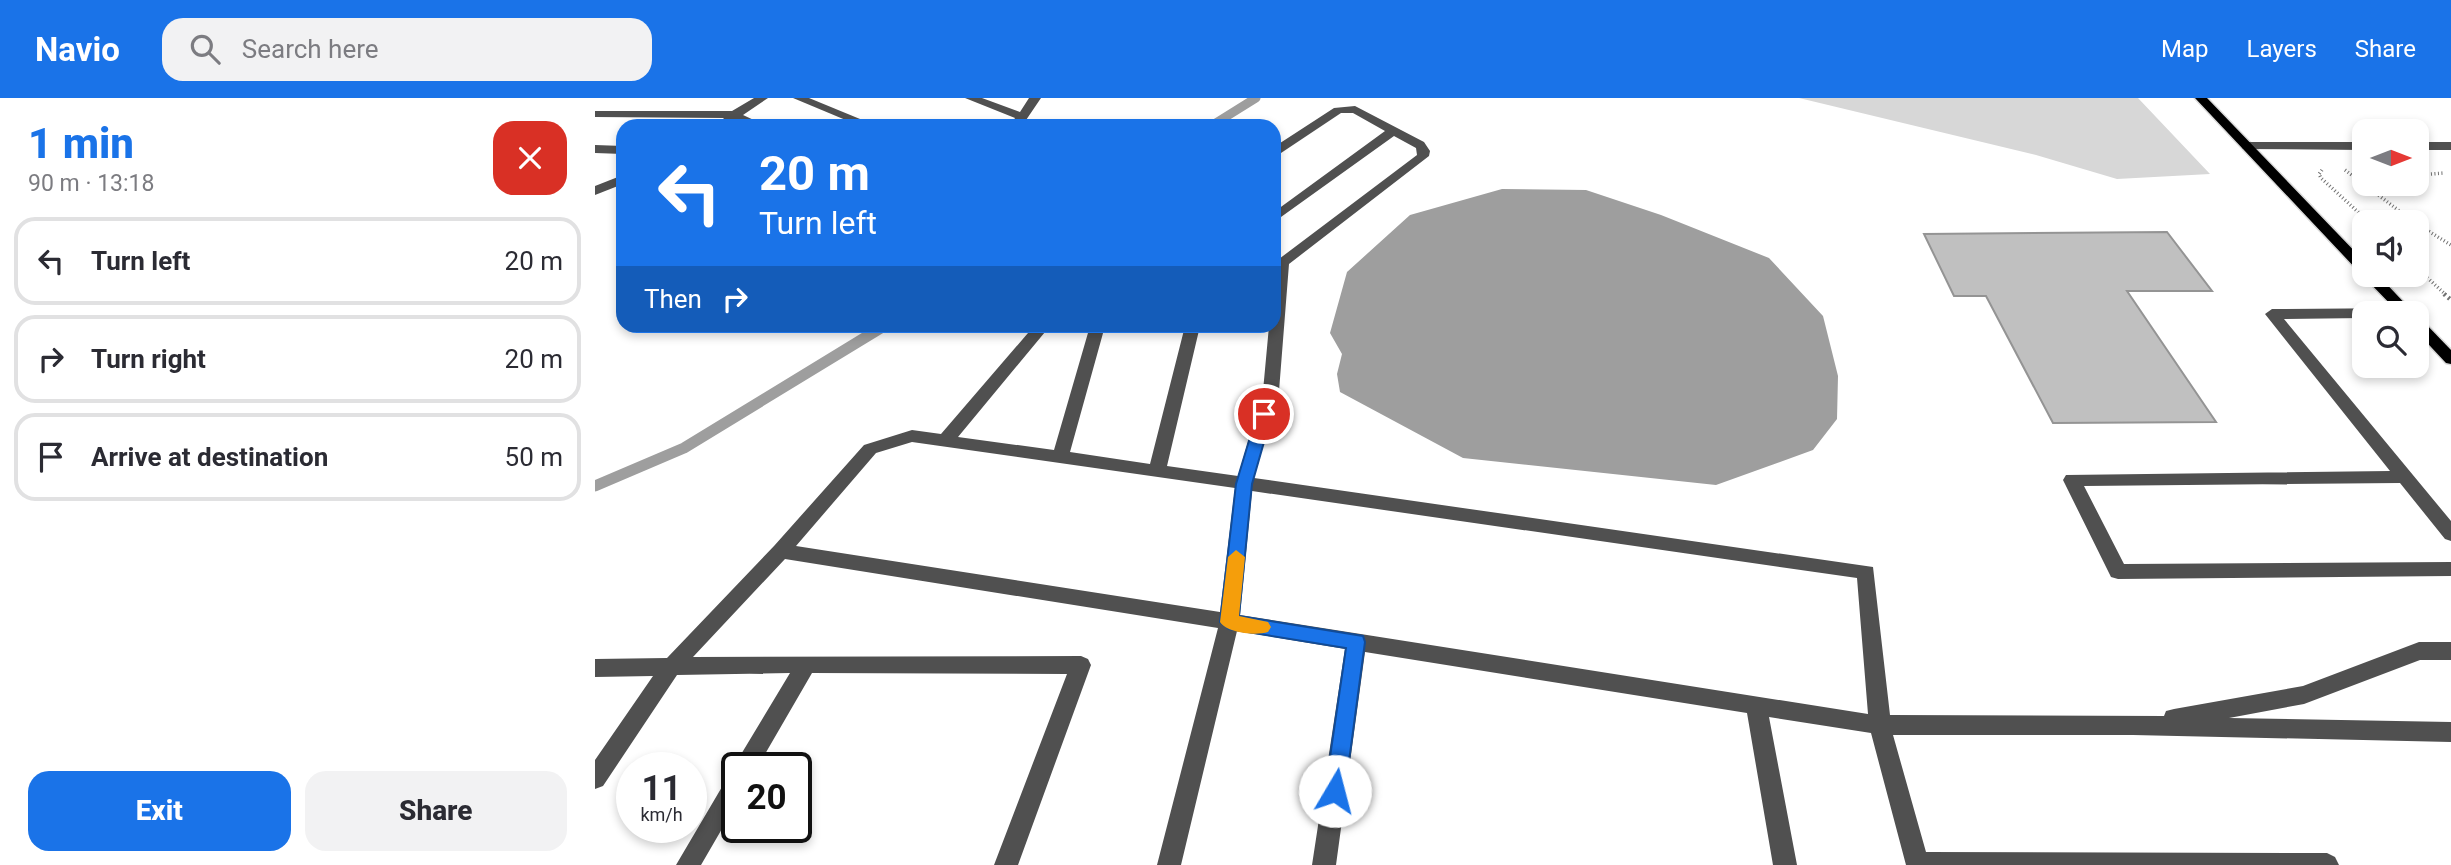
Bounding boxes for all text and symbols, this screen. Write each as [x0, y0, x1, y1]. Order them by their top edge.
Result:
search box [162, 18, 652, 81]
text: Navio [35, 30, 120, 69]
icon: search [186, 30, 224, 68]
text: Search here [242, 34, 379, 64]
text: Map [2161, 35, 2209, 63]
text: Layers [2247, 35, 2317, 63]
text: Share [2355, 35, 2416, 63]
text: 1 min [28, 119, 134, 168]
north arrow [2352, 119, 2429, 196]
map controls [2352, 119, 2429, 378]
button: close [493, 121, 567, 195]
text: 20 m [759, 145, 870, 202]
icon: left [644, 147, 735, 238]
text: 90 m · 13:18 [28, 170, 154, 197]
text: Turn left [759, 204, 877, 242]
button: sound [2352, 210, 2429, 287]
icon: left [32, 242, 70, 280]
text: Turn left [91, 246, 190, 276]
text: 20 m [505, 246, 563, 276]
icon: right [716, 280, 754, 318]
text: Then [644, 284, 702, 314]
button: search [2352, 301, 2429, 378]
icon: right [32, 340, 70, 378]
text: Turn right [91, 344, 206, 374]
text: 20 m [505, 344, 563, 374]
pin [1234, 384, 1294, 444]
icon: arrive [1245, 395, 1283, 433]
icon: arrive [32, 438, 70, 476]
text: Arrive at destination [91, 442, 328, 472]
text: 50 m [505, 442, 563, 472]
speed limit sign: 20 [721, 752, 812, 843]
position arrow [1298, 754, 1372, 828]
text: 11 [641, 768, 682, 809]
button: Exit [28, 771, 291, 851]
button: Share [305, 771, 567, 851]
text: km/h [640, 804, 683, 825]

